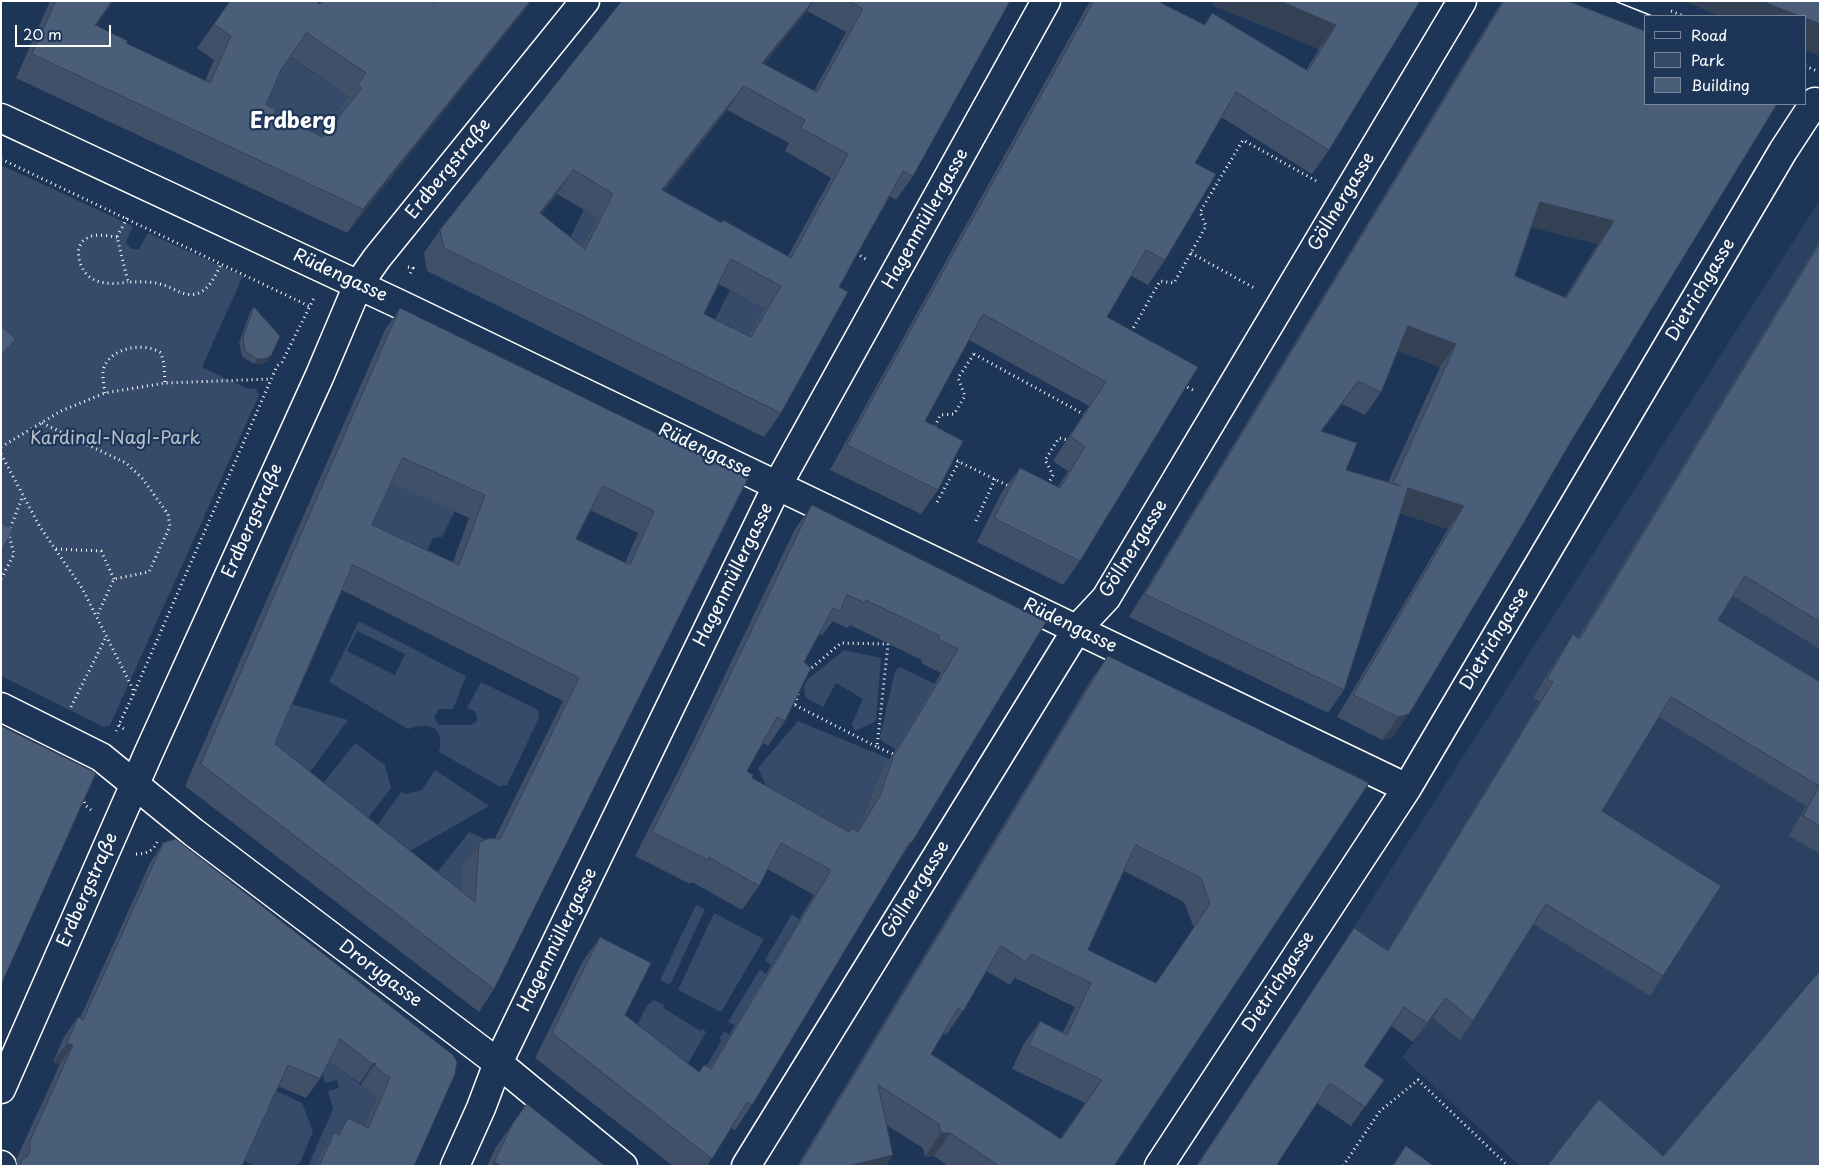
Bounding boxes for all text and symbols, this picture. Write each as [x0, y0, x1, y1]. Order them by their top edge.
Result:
scale bar [18, 15, 114, 47]
legend [1644, 15, 1806, 105]
text: 20 m [23, 22, 62, 45]
text: Road [1691, 23, 1727, 46]
text: Park [1691, 48, 1725, 71]
text: Building [1691, 73, 1750, 96]
district label: Erdberg [250, 109, 336, 135]
street label: Erdbergstraße [402, 114, 496, 224]
street label: Hagenmüllergasse [878, 145, 974, 293]
street label: Göllnergasse [1304, 149, 1380, 255]
street label: Dietrichgasse [1662, 235, 1740, 345]
street label: Rüdengasse [290, 245, 390, 307]
street label: Rüdengasse [655, 419, 755, 483]
park label: Kardinal-Nagl-Park [30, 428, 200, 450]
street label: Erdbergstraße [218, 460, 288, 582]
street label: Göllnergasse [1095, 496, 1173, 602]
street label: Hagenmüllergasse [690, 500, 778, 650]
street label: Dietrichgasse [1456, 584, 1534, 694]
street label: Rüdengasse [1020, 594, 1120, 658]
street label: Erdbergstraße [53, 829, 123, 951]
street label: Göllnergasse [877, 837, 955, 943]
street label: Hagenmüllergasse [514, 865, 602, 1015]
street label: Dietrichgasse [1238, 928, 1320, 1036]
street label: Drorygasse [334, 936, 426, 1012]

